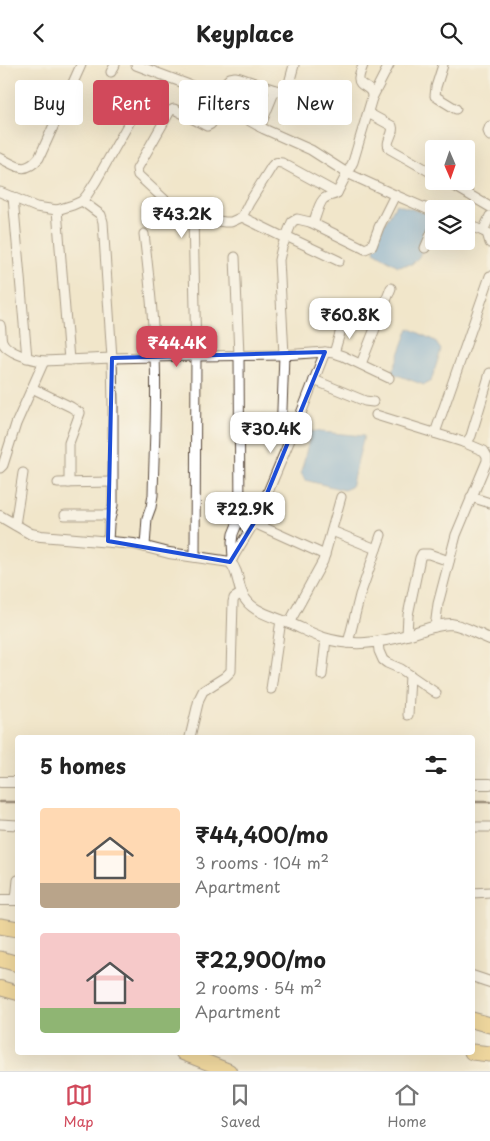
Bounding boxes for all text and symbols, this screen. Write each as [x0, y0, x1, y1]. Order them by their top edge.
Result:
text: Keyplace [196, 16, 294, 49]
icon: back [25, 19, 53, 47]
icon: search [437, 19, 465, 47]
chip: Buy [15, 80, 83, 125]
chip: Rent [93, 80, 169, 125]
chip: Filters [179, 80, 268, 125]
chip: New [278, 80, 352, 125]
north arrow [425, 140, 475, 190]
map controls [425, 140, 475, 250]
pin: ₹43.2K [141, 197, 223, 239]
button: layers [425, 200, 475, 250]
text: ₹43.2K [152, 201, 212, 225]
pin: ₹60.8K [309, 297, 391, 340]
text: ₹60.8K [320, 302, 380, 326]
pin: ₹44.4K [136, 325, 218, 368]
text: ₹44.4K [147, 330, 207, 354]
pin: ₹30.4K [230, 411, 312, 454]
text: ₹30.4K [241, 416, 301, 440]
pin: ₹22.9K [204, 491, 286, 534]
text: ₹22.9K [216, 496, 274, 520]
text: 5 homes [40, 749, 126, 781]
icon: filters [422, 751, 450, 779]
text: ₹44,400/mo [195, 818, 328, 850]
icon: home [80, 828, 140, 888]
text: 3 rooms · 104 m² [195, 850, 329, 874]
text: Apartment [195, 874, 280, 898]
text: ₹22,900/mo [195, 943, 326, 975]
icon: home [80, 953, 140, 1013]
text: 2 rooms · 54 m² [195, 975, 322, 999]
text: Apartment [195, 999, 280, 1023]
tab: Map [64, 1081, 93, 1132]
tab: Saved [221, 1081, 260, 1132]
tab: Home [387, 1081, 426, 1132]

